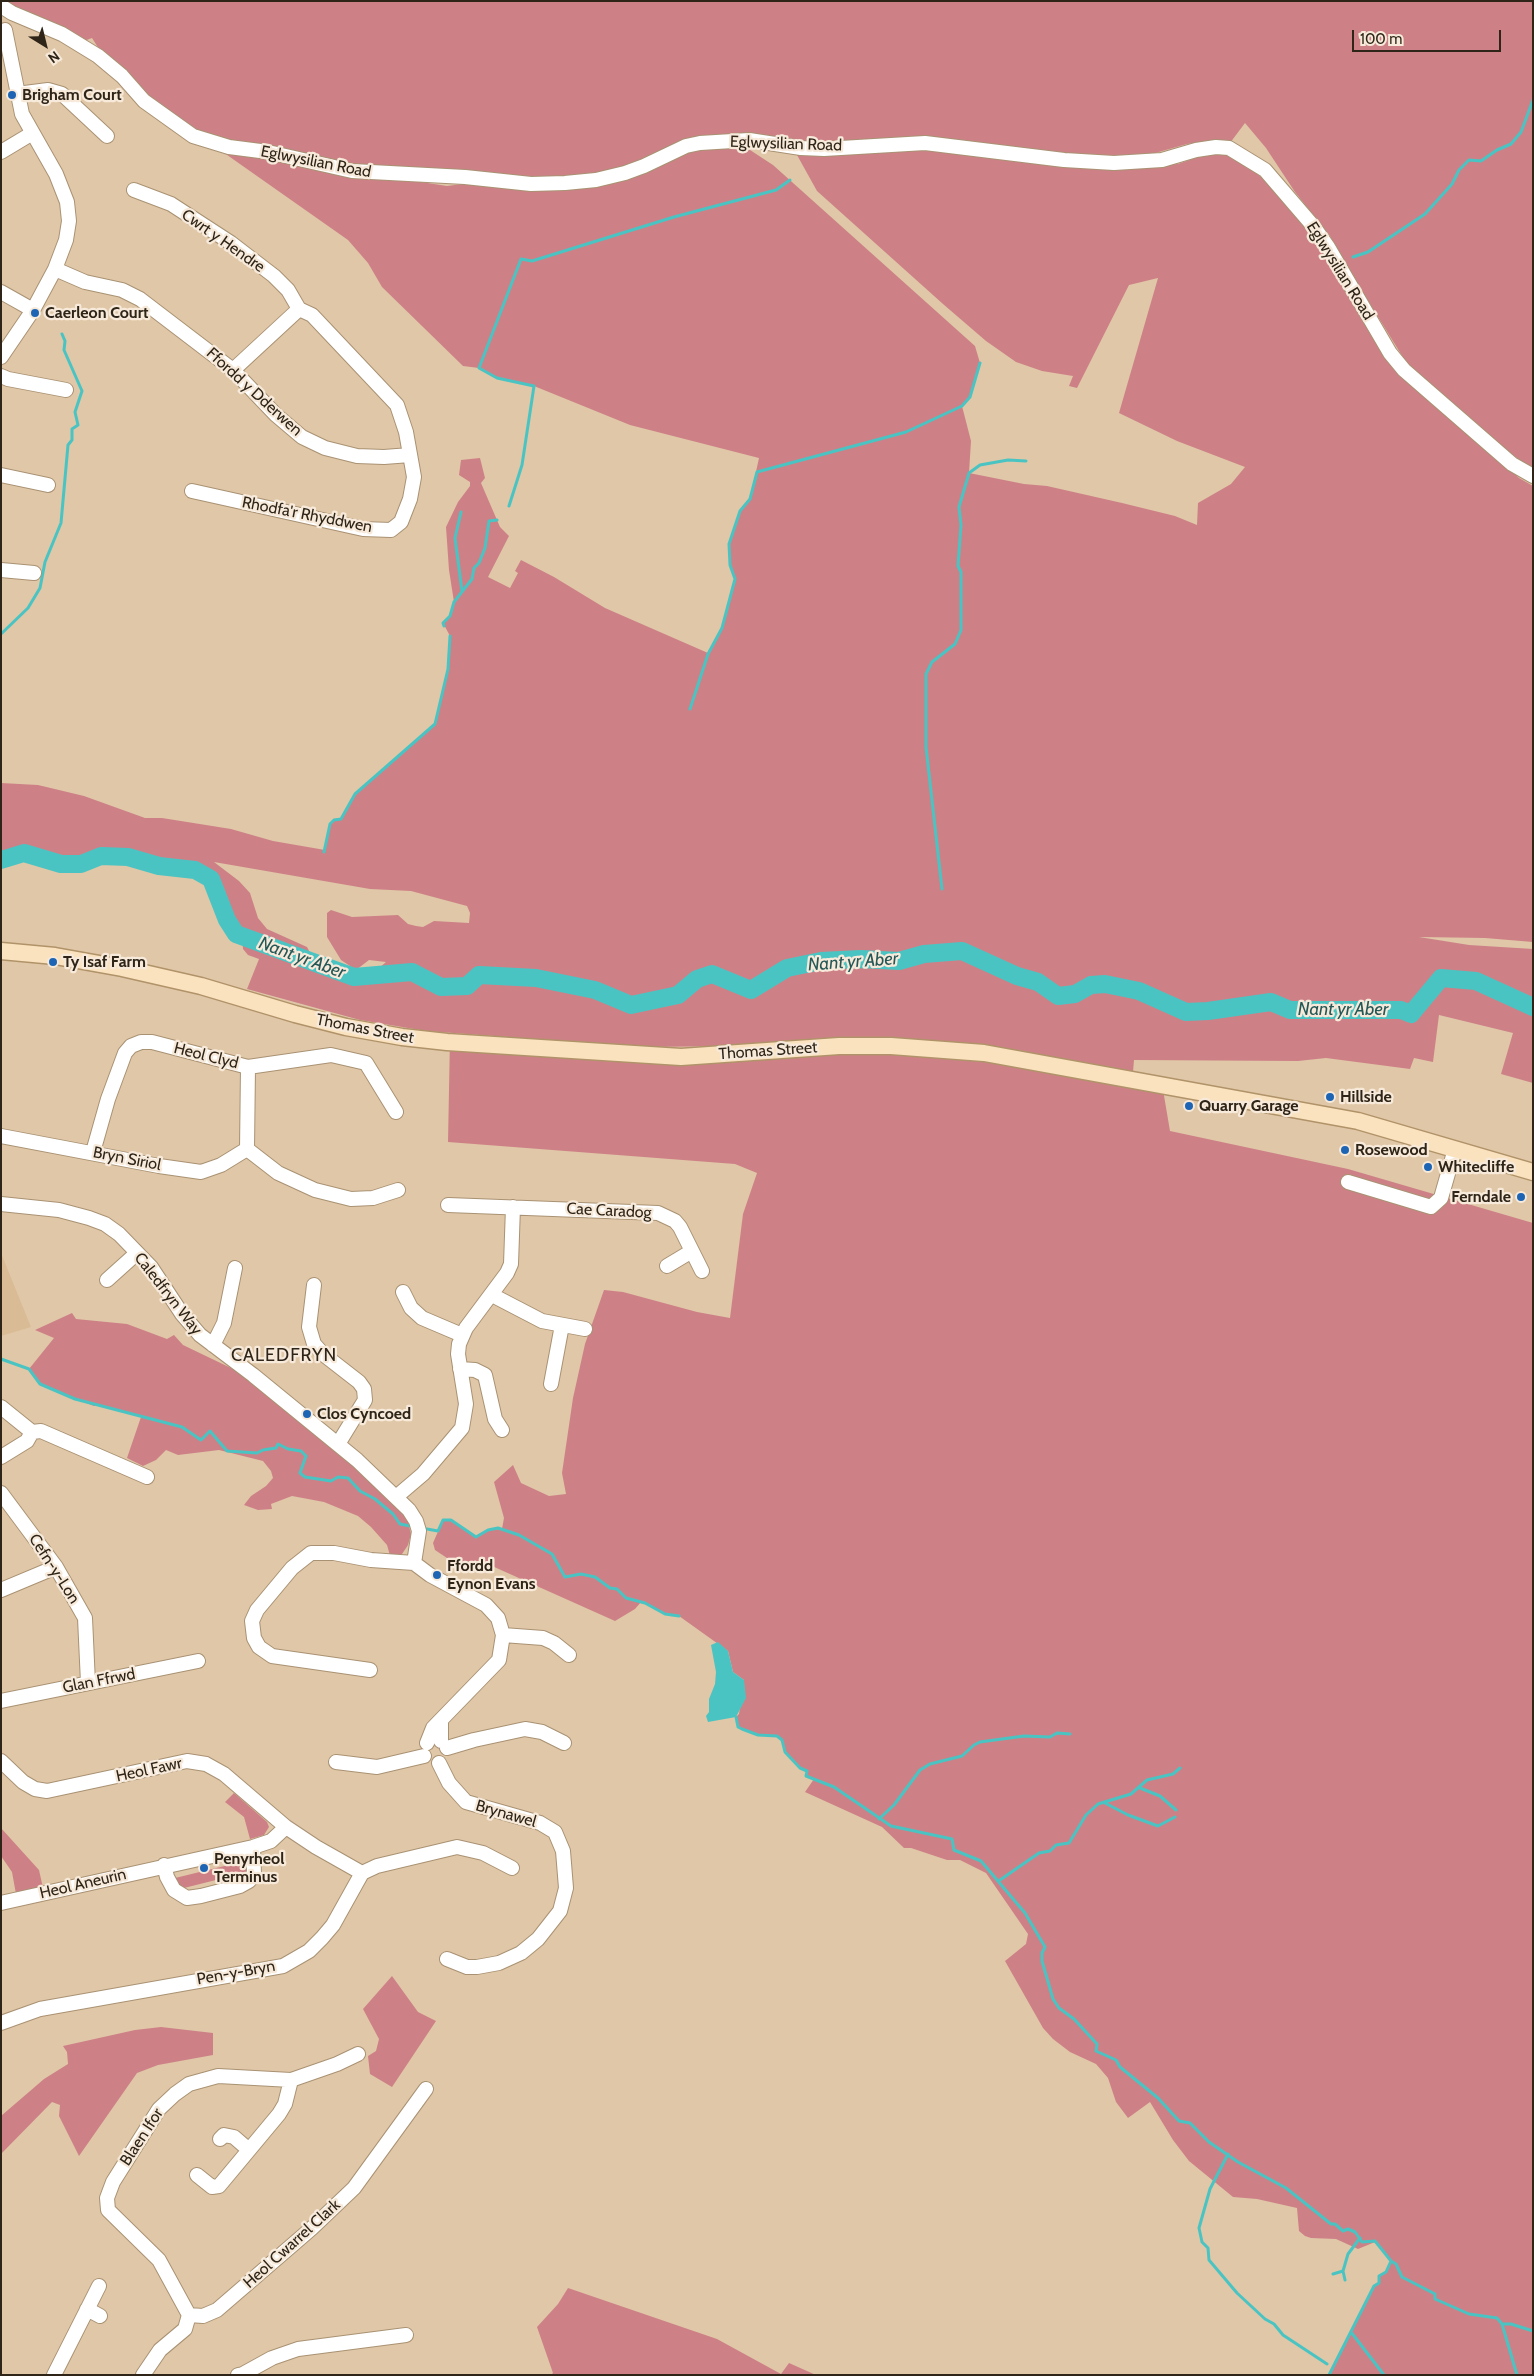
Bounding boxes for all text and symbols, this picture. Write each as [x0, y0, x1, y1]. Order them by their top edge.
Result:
north arrow [20, 20, 70, 70]
scale bar [1354, 20, 1503, 52]
text: 100 m [1360, 30, 1402, 48]
text: N [45, 47, 63, 67]
place label: Brigham Court [22, 85, 122, 105]
marker: Brigham Court [6, 89, 18, 101]
street label: Eglwysilian Road [730, 132, 842, 156]
street label: Eglwysilian Road [259, 142, 373, 182]
street label: Cwrt y Hendre [178, 205, 268, 277]
street label: Eglwysilian Road [1302, 218, 1378, 324]
place label: Caerleon Court [45, 303, 148, 323]
marker: Caerleon Court [29, 307, 41, 319]
street label: Ffordd y Dderwen [202, 344, 306, 440]
street label: Rhodfa'r Rhyddwen [240, 493, 374, 537]
water label: Nant yr Aber [256, 932, 348, 984]
water label: Nant yr Aber [807, 948, 899, 976]
place label: Ty Isaf Farm [63, 952, 146, 972]
marker: Ty Isaf Farm [47, 956, 59, 968]
water label: Nant yr Aber [1298, 999, 1388, 1021]
street label: Thomas Street [315, 1010, 415, 1048]
street label: Thomas Street [718, 1038, 818, 1064]
street label: Heol Clyd [172, 1039, 240, 1073]
place label: Hillside [1340, 1087, 1392, 1107]
marker: Hillside [1324, 1091, 1336, 1103]
place label: Quarry Garage [1199, 1096, 1299, 1116]
marker: Quarry Garage [1183, 1100, 1195, 1112]
place label: Rosewood [1355, 1140, 1428, 1160]
street label: Bryn Siriol [91, 1143, 163, 1175]
marker: Rosewood [1339, 1144, 1351, 1156]
place label: Whitecliffe [1438, 1157, 1514, 1177]
marker: Whitecliffe [1422, 1161, 1434, 1173]
place label: Ferndale [1451, 1187, 1511, 1207]
marker: Ferndale [1515, 1191, 1527, 1203]
street label: Cae Caradog [566, 1199, 652, 1223]
street label: Caledfryn Way [130, 1249, 206, 1339]
district label: CALEDFRYN [230, 1345, 338, 1367]
place label: Clos Cyncoed [317, 1404, 411, 1424]
marker: Clos Cyncoed [301, 1408, 313, 1420]
street label: Cefn-y-Lon [24, 1531, 84, 1607]
place label: Ffordd Eynon Evans [447, 1556, 536, 1594]
marker: Ffordd Eynon Evans [431, 1569, 443, 1581]
street label: Glan Ffrwd [61, 1665, 137, 1697]
street label: Heol Fawr [114, 1754, 184, 1786]
street label: Brynawel [473, 1796, 539, 1832]
place label: Penyrheol Terminus [214, 1849, 284, 1887]
marker: Penyrheol Terminus [198, 1862, 210, 1874]
street label: Heol Aneurin [38, 1865, 128, 1903]
street label: Pen-y-Bryn [195, 1957, 277, 1989]
street label: Blaen Ifor [116, 2105, 168, 2169]
street label: Heol Cwarrel Clark [240, 2196, 344, 2292]

